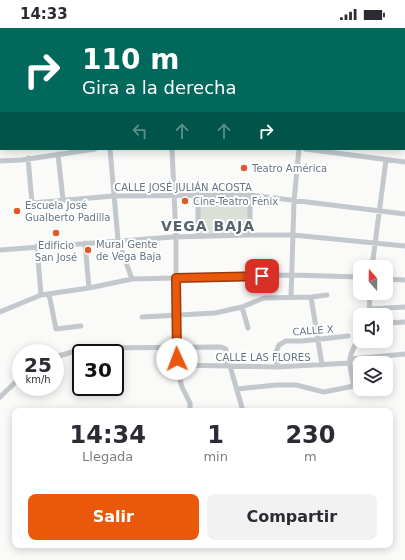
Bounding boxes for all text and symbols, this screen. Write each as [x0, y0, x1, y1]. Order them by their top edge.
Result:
text: 14:33 [20, 5, 68, 23]
text: 110 m [82, 43, 179, 76]
icon: right [16, 44, 68, 96]
text: Gira a la derecha [82, 77, 237, 98]
icon: left [129, 120, 151, 142]
icon: ahead [171, 120, 193, 142]
icon: ahead [213, 120, 235, 142]
icon: right [255, 120, 277, 142]
marker: Teatro América [239, 163, 249, 173]
place label: Teatro América [251, 163, 327, 174]
street label: CALLE JOSÉ JULIÁN ACOSTA [114, 181, 252, 193]
marker: Cine-Teatro Fénix [180, 196, 190, 206]
place label: Cine-Teatro Fénix [193, 196, 278, 207]
place label: Escuela José Gualberto Padilla [25, 200, 110, 223]
marker: Escuela José Gualberto Padilla [12, 206, 22, 216]
district label: VEGA BAJA [161, 218, 255, 234]
marker: Edificio San José [51, 228, 61, 238]
place label: Mural Gente de Vega Baja [96, 239, 161, 262]
place label: Edificio San José [35, 240, 77, 263]
marker: Mural Gente de Vega Baja [83, 245, 93, 255]
pin [245, 259, 279, 293]
north arrow [353, 260, 393, 300]
map controls [353, 260, 393, 396]
icon: arrive [251, 265, 273, 287]
button: sound [353, 308, 393, 348]
street label: CALLE X [292, 324, 334, 337]
position arrow [156, 338, 198, 380]
speed limit sign: 30 [72, 344, 124, 396]
street label: CALLE LAS FLORES [215, 352, 311, 363]
text: 25 [24, 353, 52, 377]
button: layers [353, 356, 393, 396]
text: km/h [25, 374, 51, 385]
text: 14:34 [69, 421, 146, 449]
text: 1 [207, 421, 224, 449]
text: 230 [285, 421, 335, 449]
text: Llegada [82, 449, 133, 464]
text: min [203, 449, 228, 464]
text: m [304, 449, 317, 464]
button: Salir [28, 494, 199, 540]
button: Compartir [207, 494, 377, 540]

